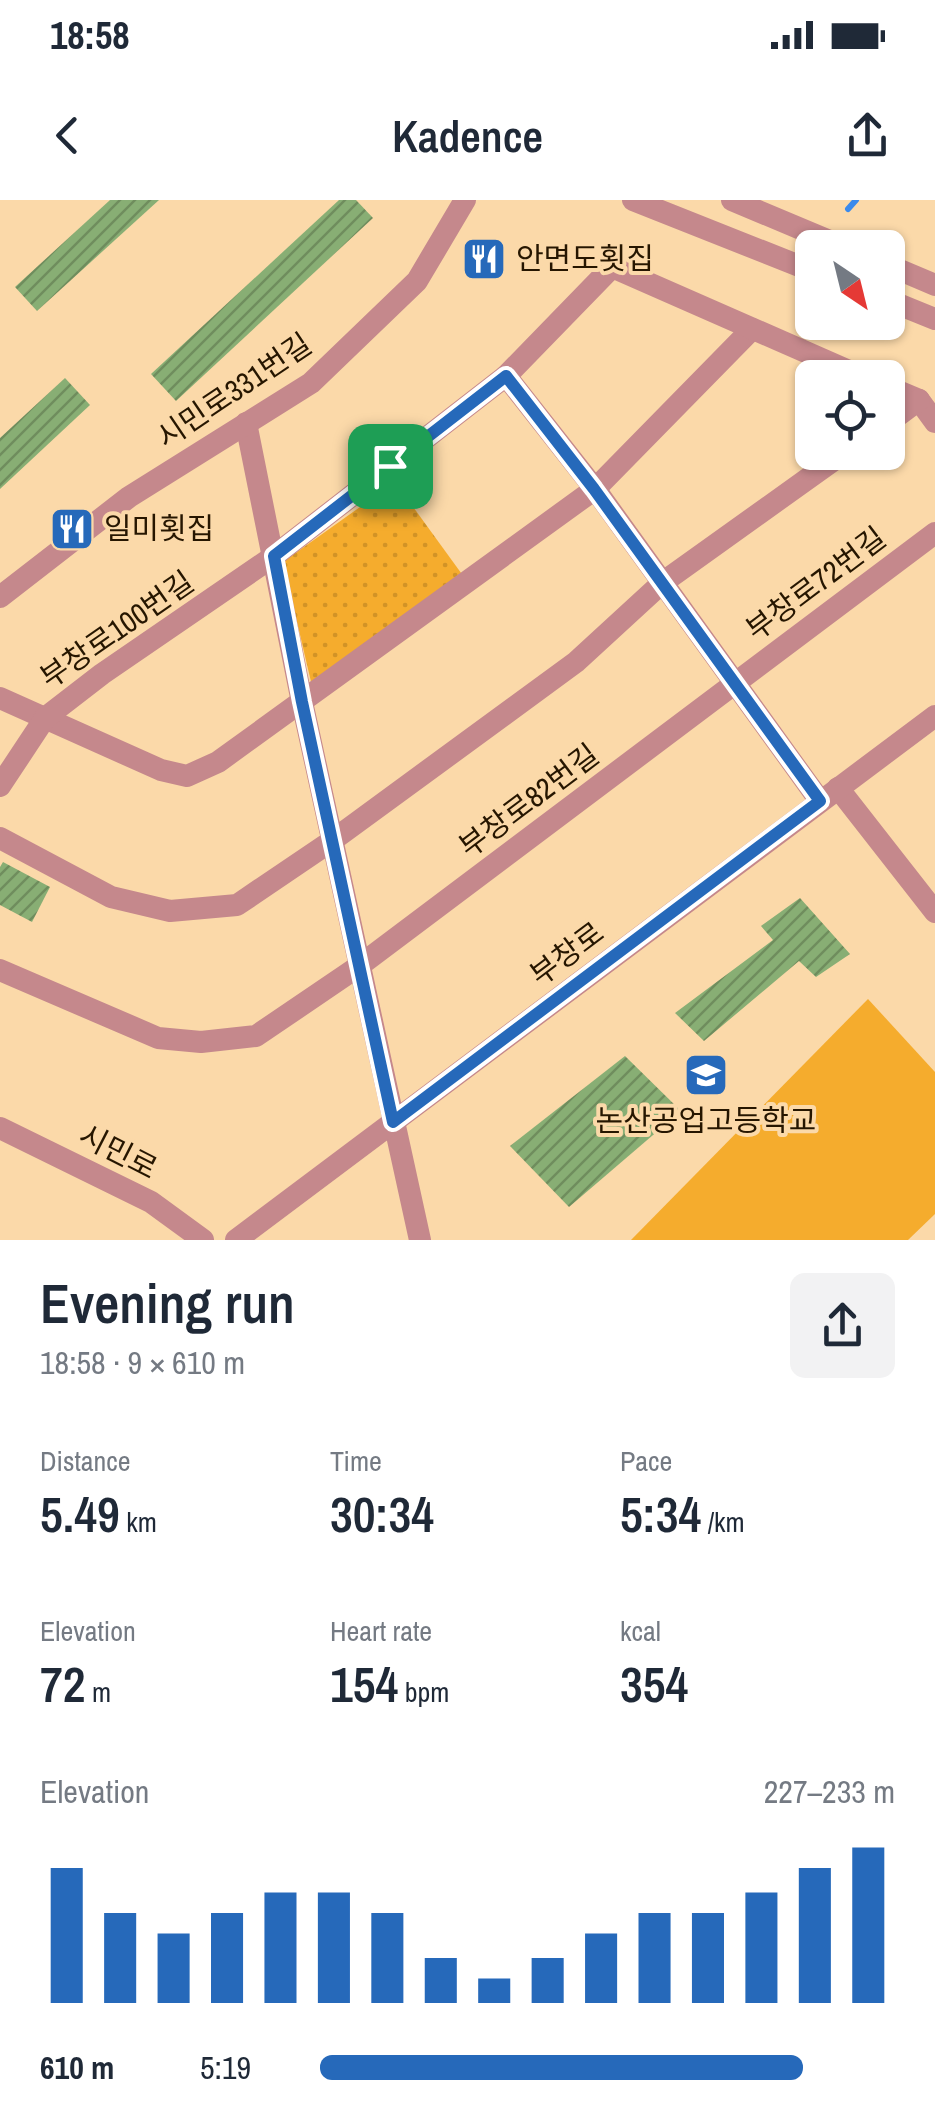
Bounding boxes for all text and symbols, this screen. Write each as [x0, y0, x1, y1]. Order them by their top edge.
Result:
text: 18:58 [50, 10, 130, 61]
text: Kadence [392, 105, 543, 166]
icon: back [40, 108, 95, 163]
icon: share [840, 108, 895, 163]
north arrow [795, 230, 905, 340]
map controls [795, 230, 905, 470]
restaurant icon: 안면도횟집 [461, 236, 507, 282]
place label: 안면도횟집 [516, 238, 654, 278]
street label: 시민로331번길 [148, 324, 319, 457]
button: locate [795, 360, 905, 470]
pin [348, 424, 433, 509]
icon: arrive [363, 439, 418, 494]
restaurant icon: 일미횟집 [49, 506, 95, 552]
place label: 일미횟집 [104, 508, 214, 548]
street label: 부창로72번길 [737, 517, 893, 649]
street label: 부창로100번길 [32, 561, 201, 697]
street label: 부창로82번길 [450, 734, 606, 866]
street label: 부창로 [521, 912, 612, 994]
school or university icon: 논산공업고등학교 [683, 1052, 729, 1098]
place label: 논산공업고등학교 [596, 1100, 816, 1140]
street label: 시민로 [72, 1114, 164, 1188]
text: Evening run [40, 1266, 295, 1340]
button: share [790, 1273, 895, 1378]
text: 18:58 · 9 × 610 m [40, 1341, 245, 1384]
text: Distance [40, 1442, 131, 1480]
text: Time [330, 1442, 382, 1480]
text: Pace [620, 1442, 672, 1480]
text: 5.49 [40, 1480, 120, 1548]
text: 30:34 [330, 1480, 434, 1548]
text: 5:34 [620, 1480, 701, 1548]
text: km [120, 1503, 157, 1541]
text: /km [701, 1503, 745, 1541]
text: Elevation [40, 1612, 136, 1650]
text: Heart rate [330, 1612, 432, 1650]
text: kcal [620, 1612, 661, 1650]
text: 72 [40, 1650, 86, 1718]
text: 154 [330, 1650, 398, 1718]
text: 354 [620, 1650, 688, 1718]
text: m [86, 1673, 111, 1711]
text: bpm [398, 1673, 449, 1711]
text: Elevation [40, 1770, 149, 1813]
text: 227–233 m [764, 1770, 895, 1813]
text: 610 m [40, 2046, 114, 2089]
text: 5:19 [200, 2046, 251, 2089]

